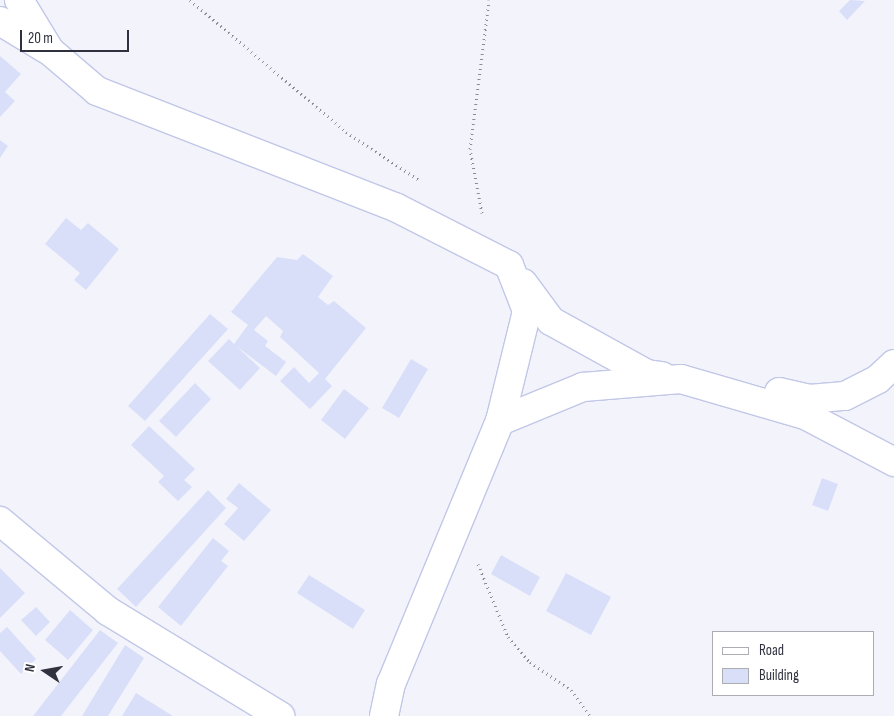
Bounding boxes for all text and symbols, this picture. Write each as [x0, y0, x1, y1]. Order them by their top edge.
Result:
scale bar [22, 20, 131, 52]
text: 20 m [28, 29, 53, 48]
legend [712, 631, 874, 696]
text: Road [759, 641, 784, 660]
north arrow [20, 646, 70, 696]
text: N [21, 662, 39, 673]
text: Building [759, 666, 799, 685]

